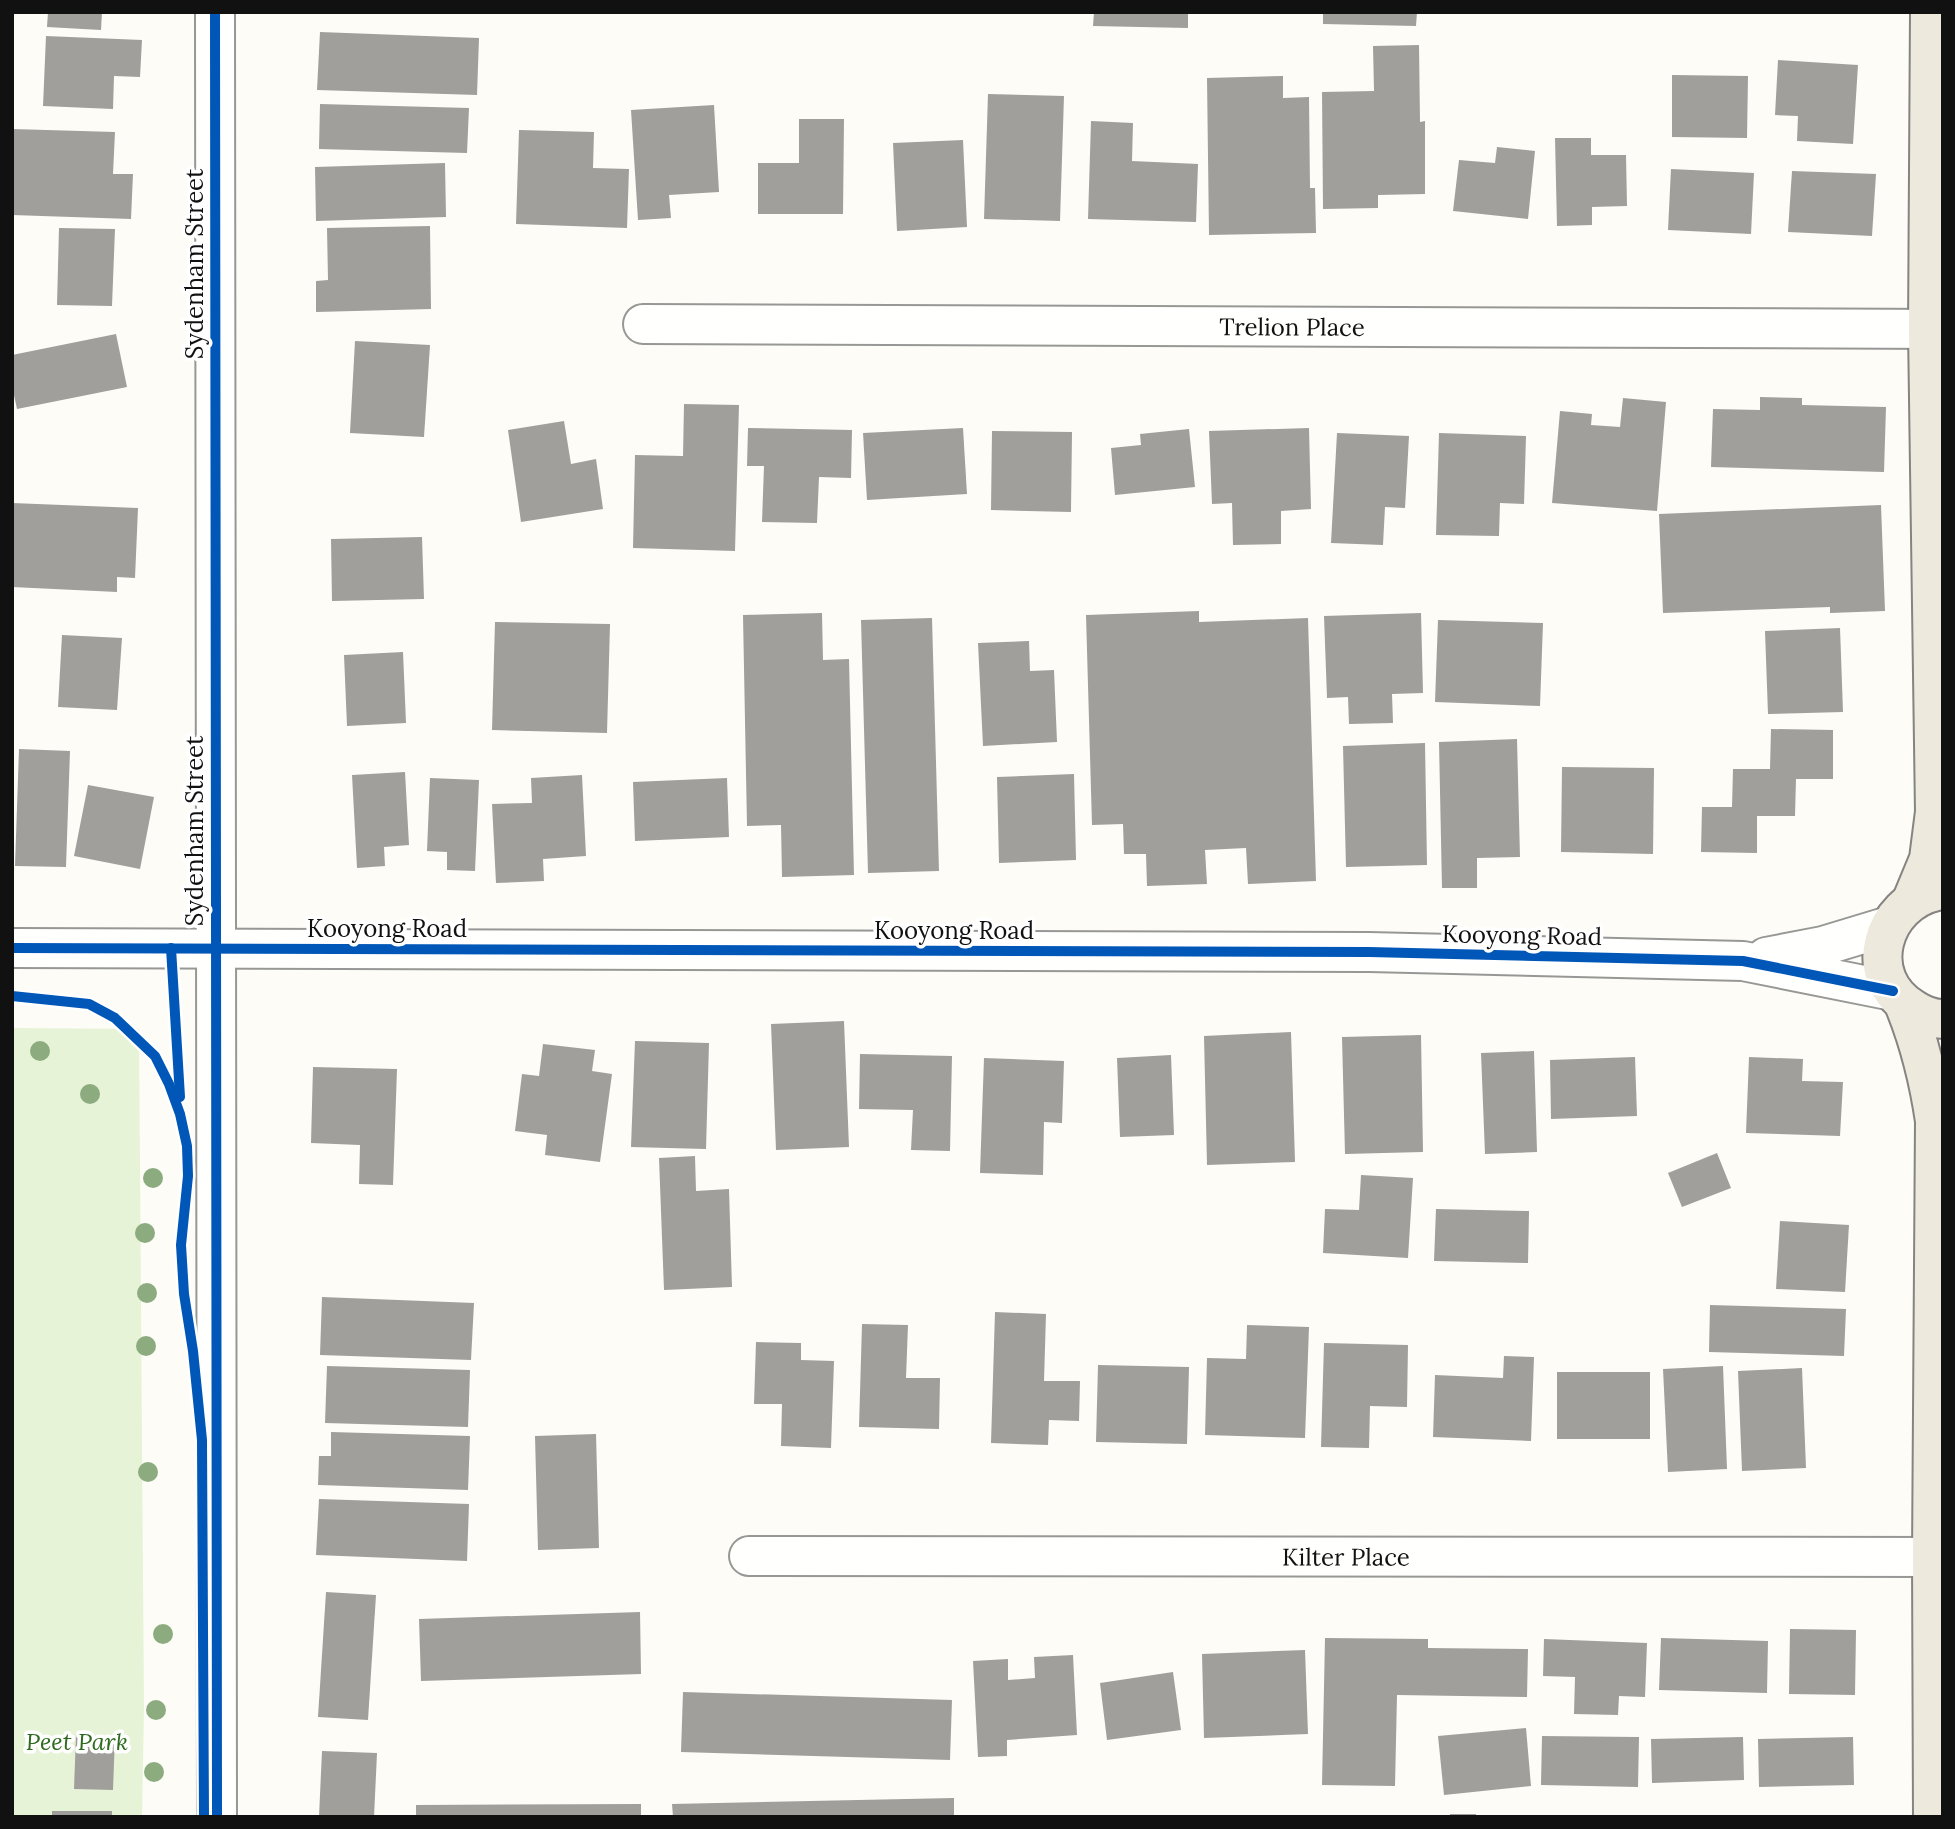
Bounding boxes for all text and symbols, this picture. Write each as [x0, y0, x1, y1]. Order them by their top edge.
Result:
street label: Sydenham Street [179, 168, 210, 359]
street label: Trelion Place [1219, 311, 1365, 342]
street label: Sydenham Street [179, 735, 210, 926]
street label: Kooyong Road [307, 913, 467, 944]
street label: Kooyong Road [874, 915, 1034, 946]
street label: Kooyong Road [1442, 918, 1602, 952]
street label: Kilter Place [1282, 1541, 1410, 1572]
park label: Peet Park [26, 1726, 128, 1757]

